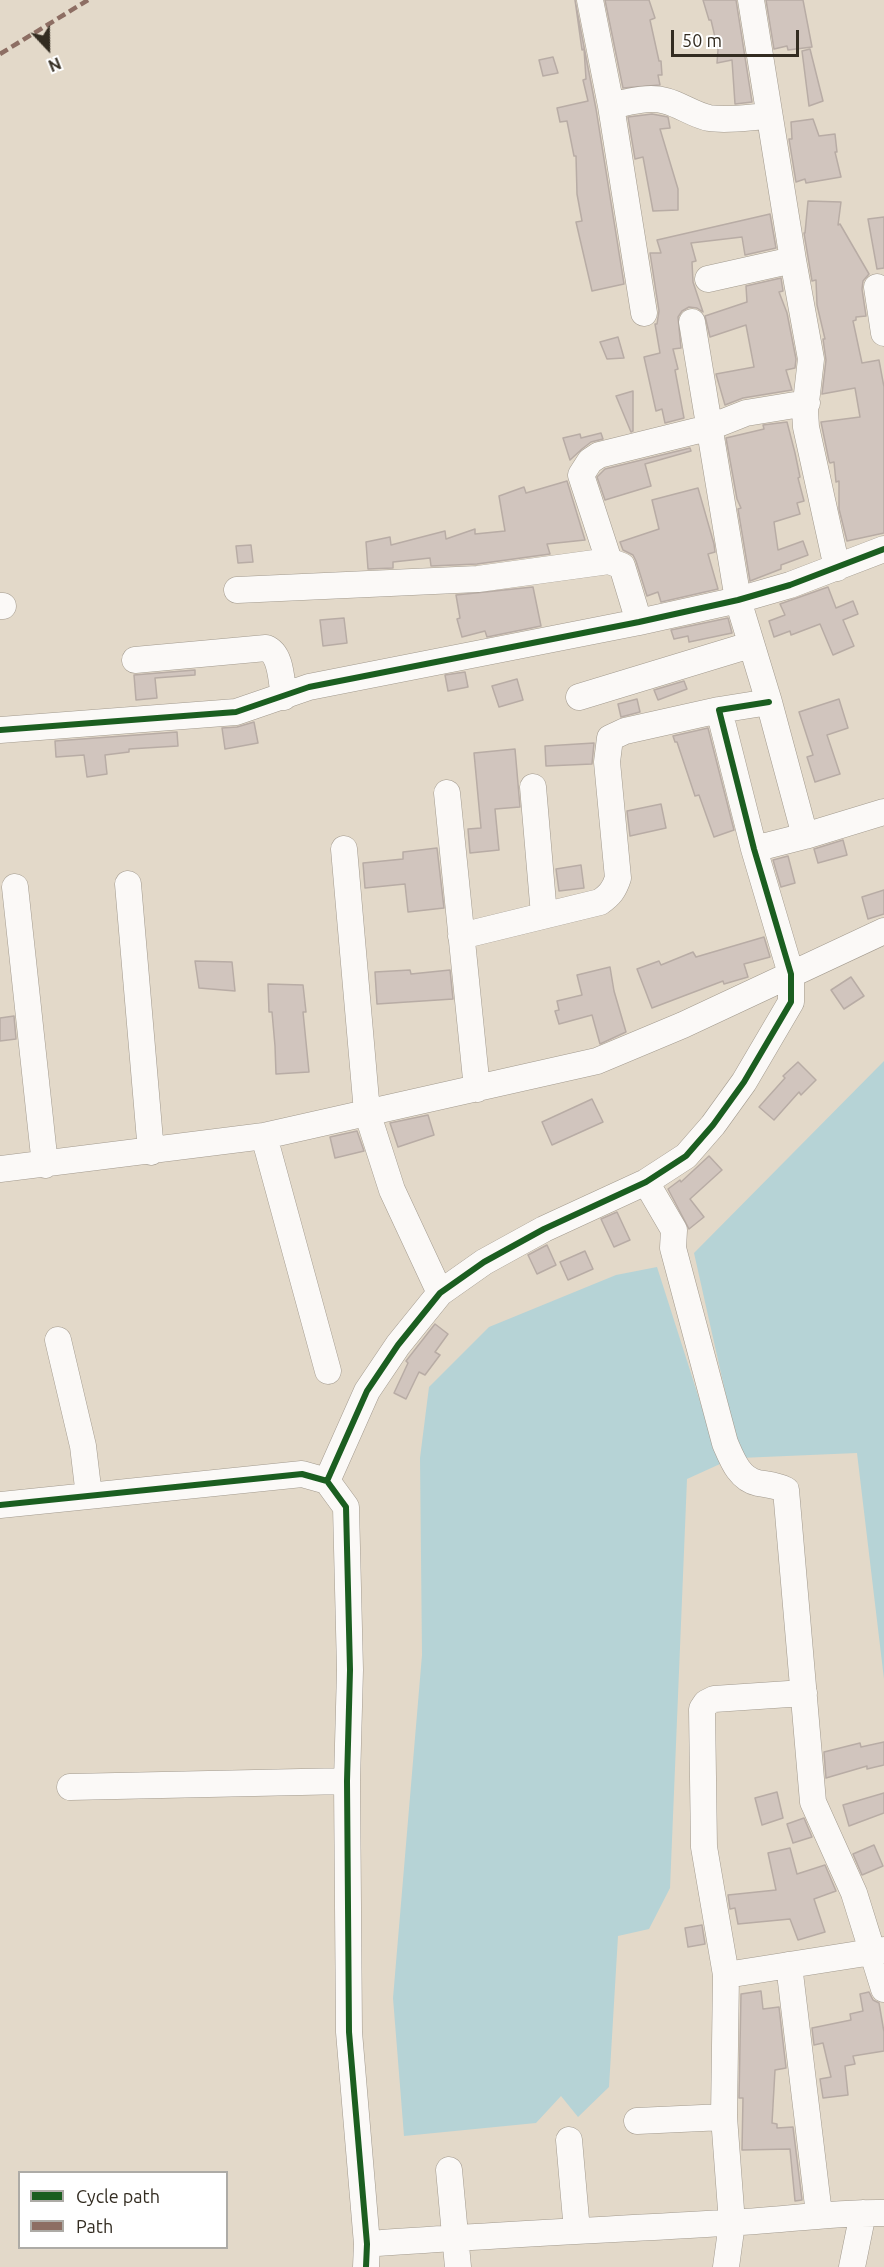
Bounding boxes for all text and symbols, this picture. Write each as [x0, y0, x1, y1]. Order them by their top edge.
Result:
north arrow [18, 18, 78, 78]
scale bar [674, 18, 802, 56]
text: 50 m [682, 30, 722, 50]
text: N [46, 54, 64, 75]
legend [18, 2171, 228, 2249]
text: Cycle path [76, 2186, 160, 2206]
text: Path [76, 2216, 113, 2236]

